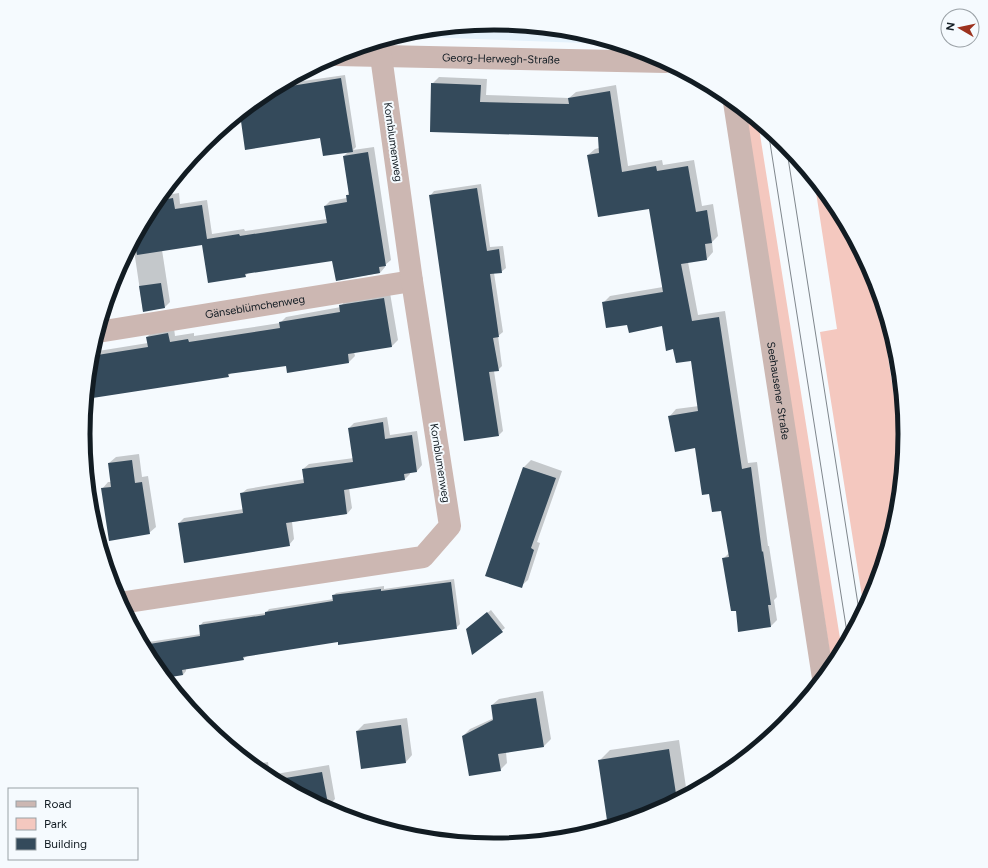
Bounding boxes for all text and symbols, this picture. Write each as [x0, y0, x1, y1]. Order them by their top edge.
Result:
north arrow [940, 8, 980, 48]
text: N [944, 21, 958, 32]
street label: Georg-Herwegh-Straße [442, 51, 560, 66]
street label: Kornblumenweg [381, 101, 405, 183]
street label: Gänseblümchenweg [204, 292, 306, 321]
street label: Seehausener Straße [765, 341, 793, 440]
street label: Kornblumenweg [427, 422, 453, 504]
legend [8, 788, 138, 860]
text: Road [44, 797, 72, 811]
text: Park [44, 817, 67, 831]
text: Building [44, 837, 87, 851]

